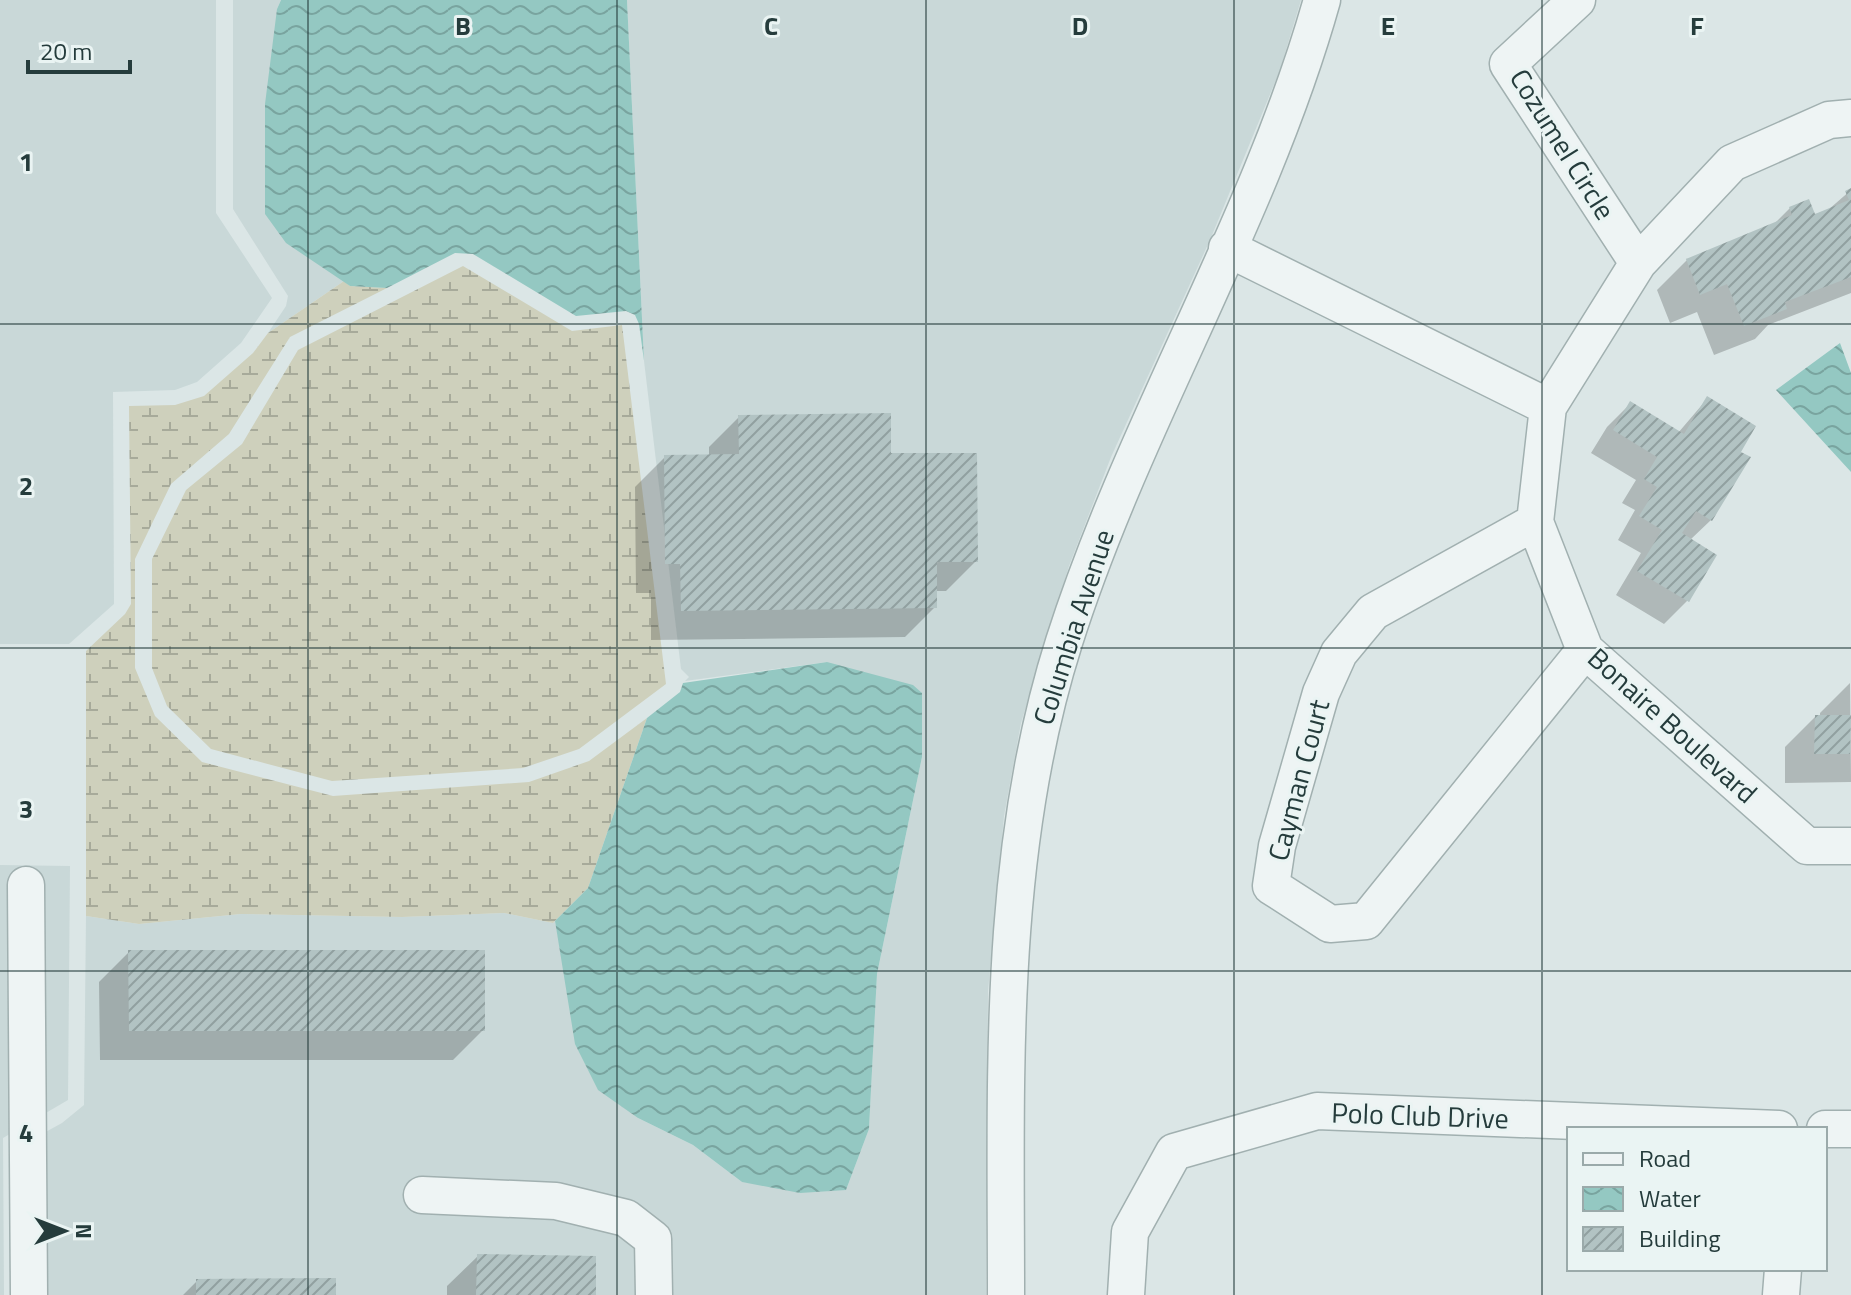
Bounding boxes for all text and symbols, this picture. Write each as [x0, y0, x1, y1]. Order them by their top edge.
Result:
text: B [455, 6, 471, 45]
text: C [764, 6, 778, 45]
text: D [1072, 6, 1088, 45]
text: E [1381, 6, 1395, 45]
text: F [1690, 6, 1704, 45]
scale bar [28, 24, 130, 74]
text: 20 m [40, 33, 92, 69]
street label: Cozumel Circle [1499, 60, 1627, 228]
text: 1 [19, 142, 33, 181]
text: 2 [19, 466, 33, 505]
street label: Columbia Avenue [1021, 524, 1125, 730]
street label: Bonaire Boulevard [1578, 637, 1768, 813]
street label: Cayman Court [1256, 694, 1340, 865]
text: 3 [19, 789, 33, 828]
street label: Polo Club Drive [1331, 1090, 1509, 1140]
text: 4 [19, 1113, 33, 1152]
legend [1567, 1127, 1827, 1271]
text: Road [1639, 1140, 1691, 1176]
text: Water [1639, 1180, 1701, 1216]
north arrow [24, 1191, 104, 1271]
text: Building [1639, 1220, 1721, 1256]
text: N [67, 1223, 101, 1239]

